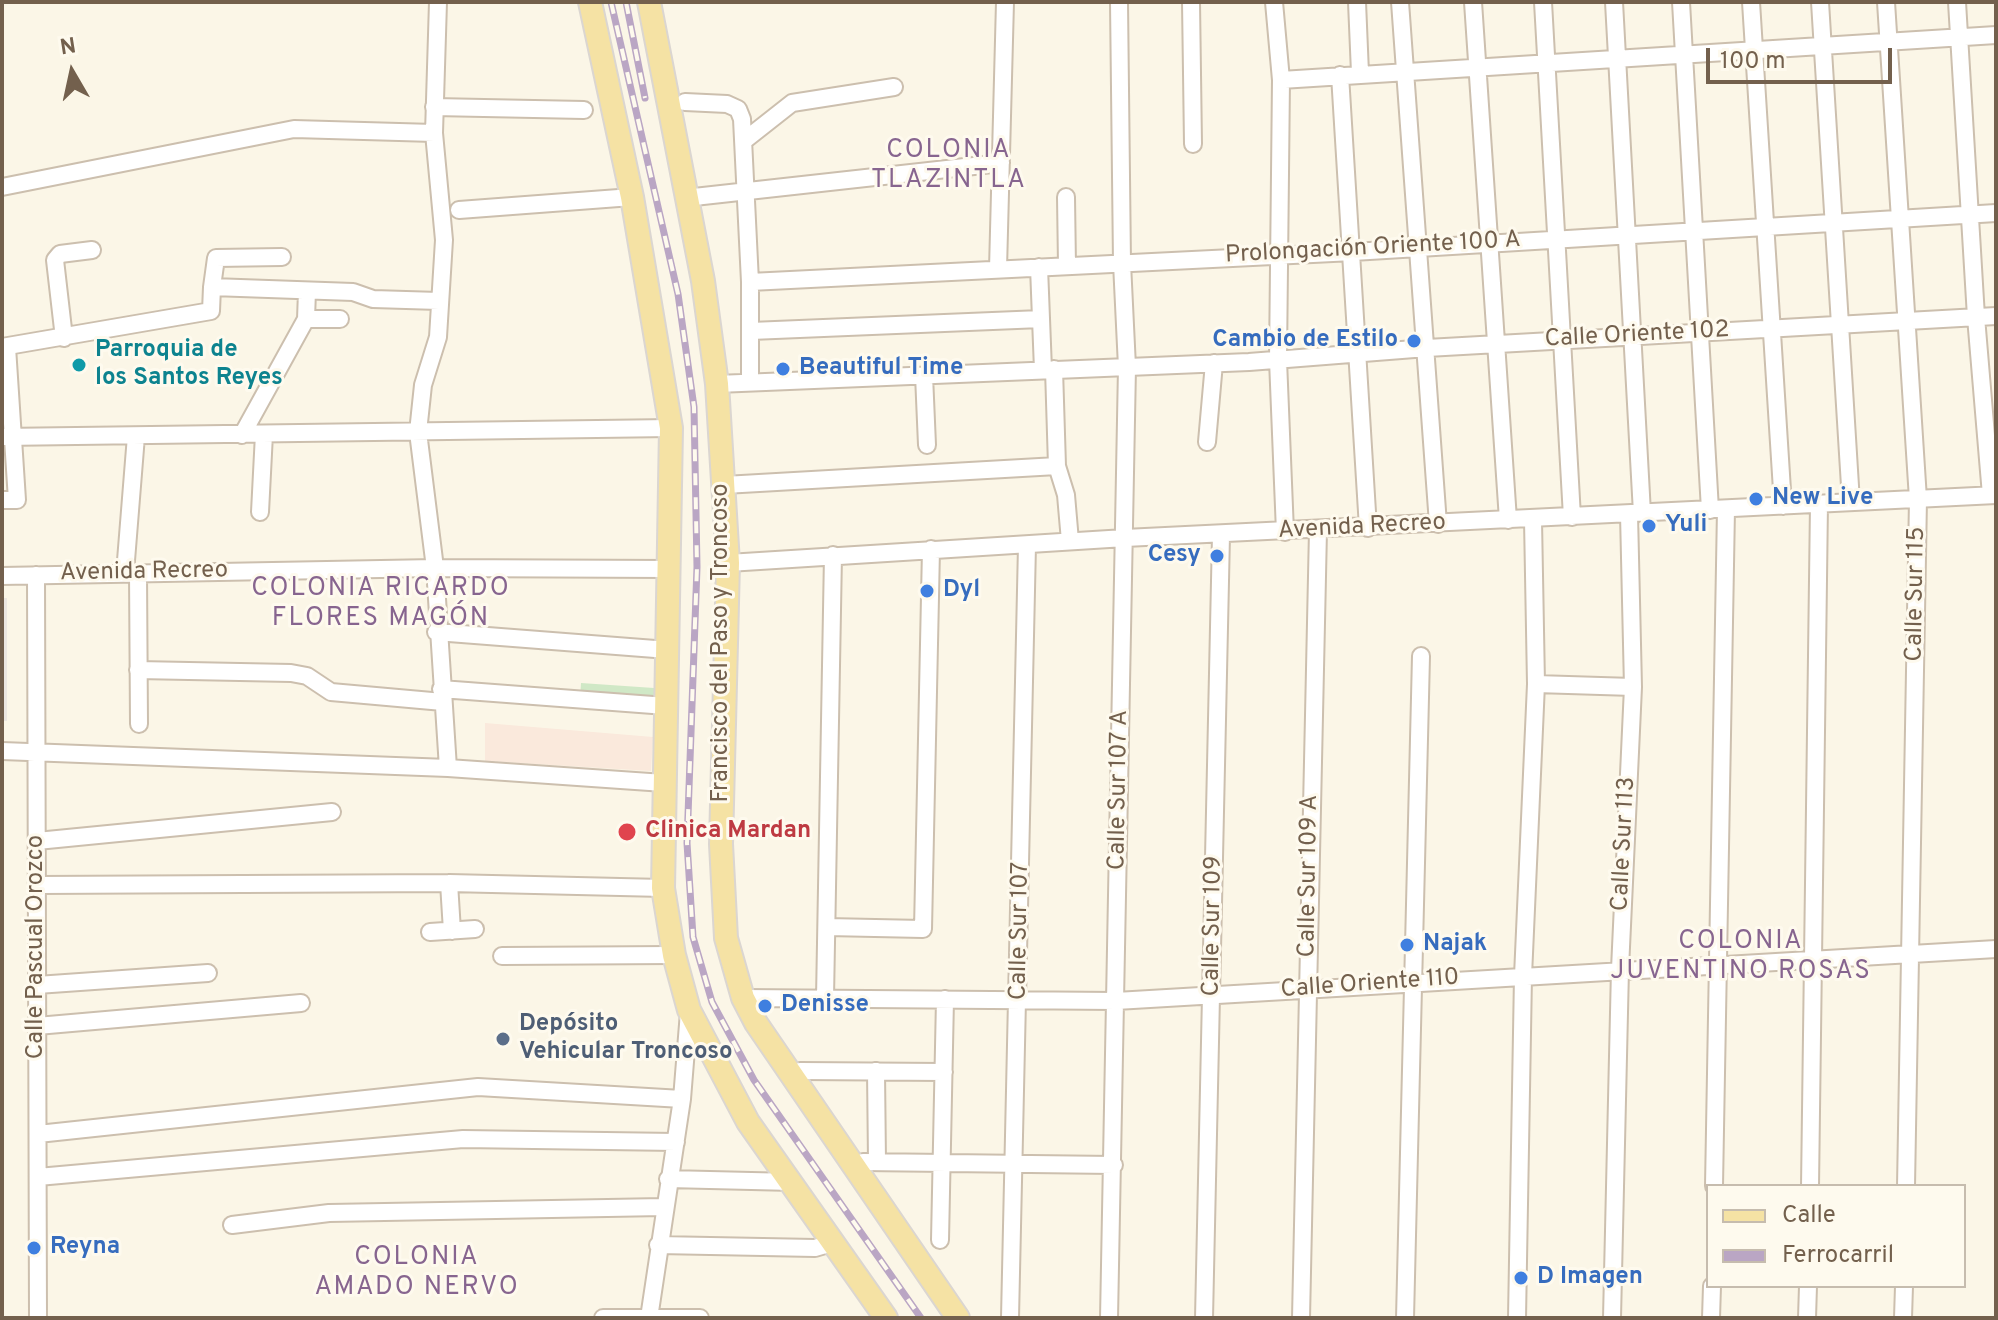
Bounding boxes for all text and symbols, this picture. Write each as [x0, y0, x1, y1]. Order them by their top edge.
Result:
north arrow [32, 32, 112, 112]
scale bar [1710, 32, 1896, 82]
text: N [58, 33, 78, 62]
text: 100 m [1720, 47, 1786, 77]
district label: COLONIA TLAZINTLA [871, 136, 1027, 198]
street label: Prolongación Oriente 100 A [1224, 227, 1522, 271]
street label: Calle Oriente 102 [1544, 317, 1730, 355]
place label: Cambio de Estilo [1212, 327, 1398, 355]
marker: Cambio de Estilo [1405, 332, 1423, 350]
place label: Parroquia de los Santos Reyes [95, 337, 283, 393]
place label: Beautiful Time [799, 355, 963, 383]
marker: Parroquia de los Santos Reyes [70, 356, 88, 374]
marker: Beautiful Time [774, 360, 792, 378]
street label: Francisco del Paso y Troncoso [708, 483, 736, 803]
place label: New Live [1772, 485, 1873, 513]
marker: New Live [1747, 490, 1765, 508]
street label: Avenida Recreo [1277, 509, 1447, 547]
place label: Yuli [1665, 512, 1707, 540]
marker: Yuli [1640, 517, 1658, 535]
street label: Calle Sur 115 [1901, 526, 1933, 662]
place label: Cesy [1148, 542, 1201, 570]
marker: Cesy [1208, 547, 1226, 565]
street label: Avenida Recreo [60, 557, 228, 589]
district label: COLONIA RICARDO FLORES MAGÓN [251, 574, 511, 636]
place label: Dyl [943, 577, 980, 605]
marker: Dyl [918, 582, 936, 600]
street label: Calle Sur 107 A [1104, 710, 1136, 870]
street label: Calle Sur 113 [1607, 776, 1643, 912]
street label: Calle Sur 109 A [1294, 794, 1326, 958]
place label: Clinica Mardan [645, 818, 811, 846]
marker: Clinica Mardan [616, 821, 638, 843]
street label: Calle Pascual Orozco [23, 835, 51, 1059]
street label: Calle Sur 109 [1198, 855, 1230, 997]
street label: Calle Sur 107 [1005, 862, 1037, 1000]
district label: COLONIA JUVENTINO ROSAS [1610, 927, 1872, 988]
place label: Najak [1423, 931, 1487, 959]
marker: Najak [1398, 936, 1416, 954]
street label: Calle Oriente 110 [1280, 964, 1460, 1006]
place label: Denisse [781, 992, 869, 1020]
marker: Denisse [756, 997, 774, 1015]
place label: Depósito Vehicular Troncoso [519, 1011, 733, 1067]
marker: Depósito Vehicular Troncoso [494, 1030, 512, 1048]
legend [1706, 1184, 1966, 1288]
text: Calle [1782, 1201, 1836, 1231]
place label: Reyna [50, 1234, 120, 1262]
marker: Reyna [25, 1239, 43, 1257]
text: Ferrocarril [1782, 1241, 1894, 1271]
district label: COLONIA AMADO NERVO [314, 1243, 520, 1304]
place label: D Imagen [1537, 1264, 1643, 1292]
marker: D Imagen [1512, 1269, 1530, 1287]

